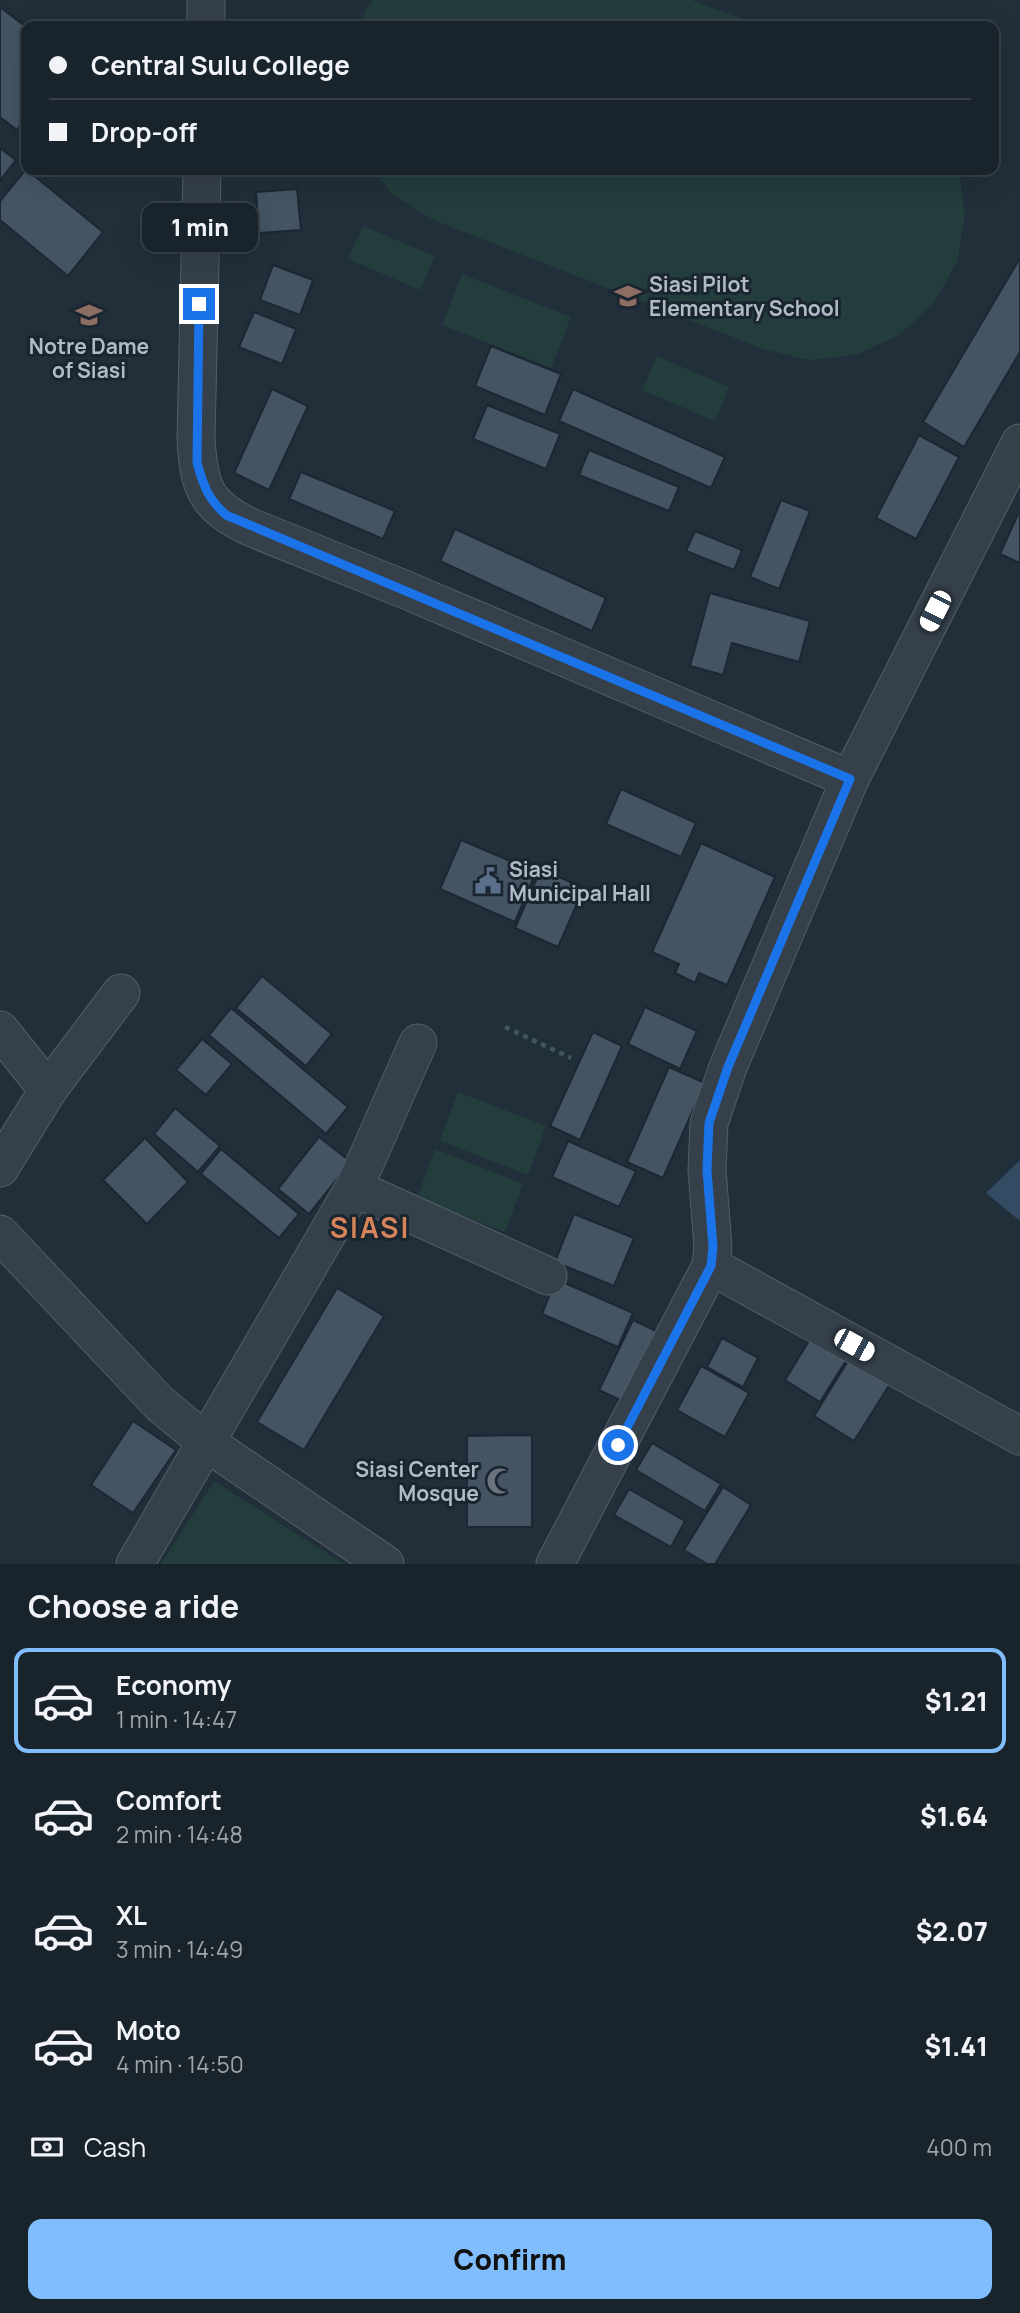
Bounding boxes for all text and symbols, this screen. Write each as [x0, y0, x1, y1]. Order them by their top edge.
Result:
text: Central Sulu College [91, 47, 350, 83]
text: Drop-off [91, 114, 197, 150]
callout: 1 min [141, 202, 257, 252]
text: 1 min [171, 211, 229, 243]
place label: Siasi Pilot Elementary School [649, 270, 840, 322]
school or university icon: Siasi Pilot Elementary School [613, 281, 643, 311]
route end [183, 288, 215, 320]
school or university icon: Notre Dame of Siasi [74, 300, 104, 330]
place label: Notre Dame of Siasi [29, 332, 149, 384]
car [917, 588, 954, 634]
place label: Siasi Municipal Hall [509, 855, 651, 907]
public building icon: Siasi Municipal Hall [473, 866, 503, 896]
district label: SIASI [330, 1208, 410, 1246]
car [831, 1326, 878, 1364]
route start [602, 1429, 634, 1461]
place label: Siasi Center Mosque [355, 1455, 479, 1507]
mosque icon: Siasi Center Mosque [485, 1466, 515, 1496]
text: Choose a ride [28, 1584, 239, 1628]
text: Economy [116, 1667, 231, 1703]
icon: car [32, 1669, 95, 1732]
text: $1.21 [925, 1683, 988, 1719]
text: 1 min · 14:47 [116, 1703, 237, 1735]
text: Comfort [116, 1782, 222, 1818]
icon: car [32, 1784, 95, 1847]
text: $1.64 [920, 1798, 988, 1834]
text: 2 min · 14:48 [116, 1818, 243, 1850]
text: XL [116, 1897, 147, 1933]
icon: car [32, 1899, 95, 1962]
text: $2.07 [916, 1913, 988, 1949]
text: 3 min · 14:49 [116, 1933, 243, 1965]
text: Moto [116, 2012, 181, 2048]
icon: car [32, 2014, 95, 2077]
text: $1.41 [924, 2028, 988, 2064]
text: 4 min · 14:50 [116, 2048, 244, 2080]
icon: cash [28, 2128, 66, 2166]
text: Cash [84, 2129, 146, 2165]
text: 400 m [926, 2131, 992, 2163]
button: Confirm [28, 2219, 992, 2299]

